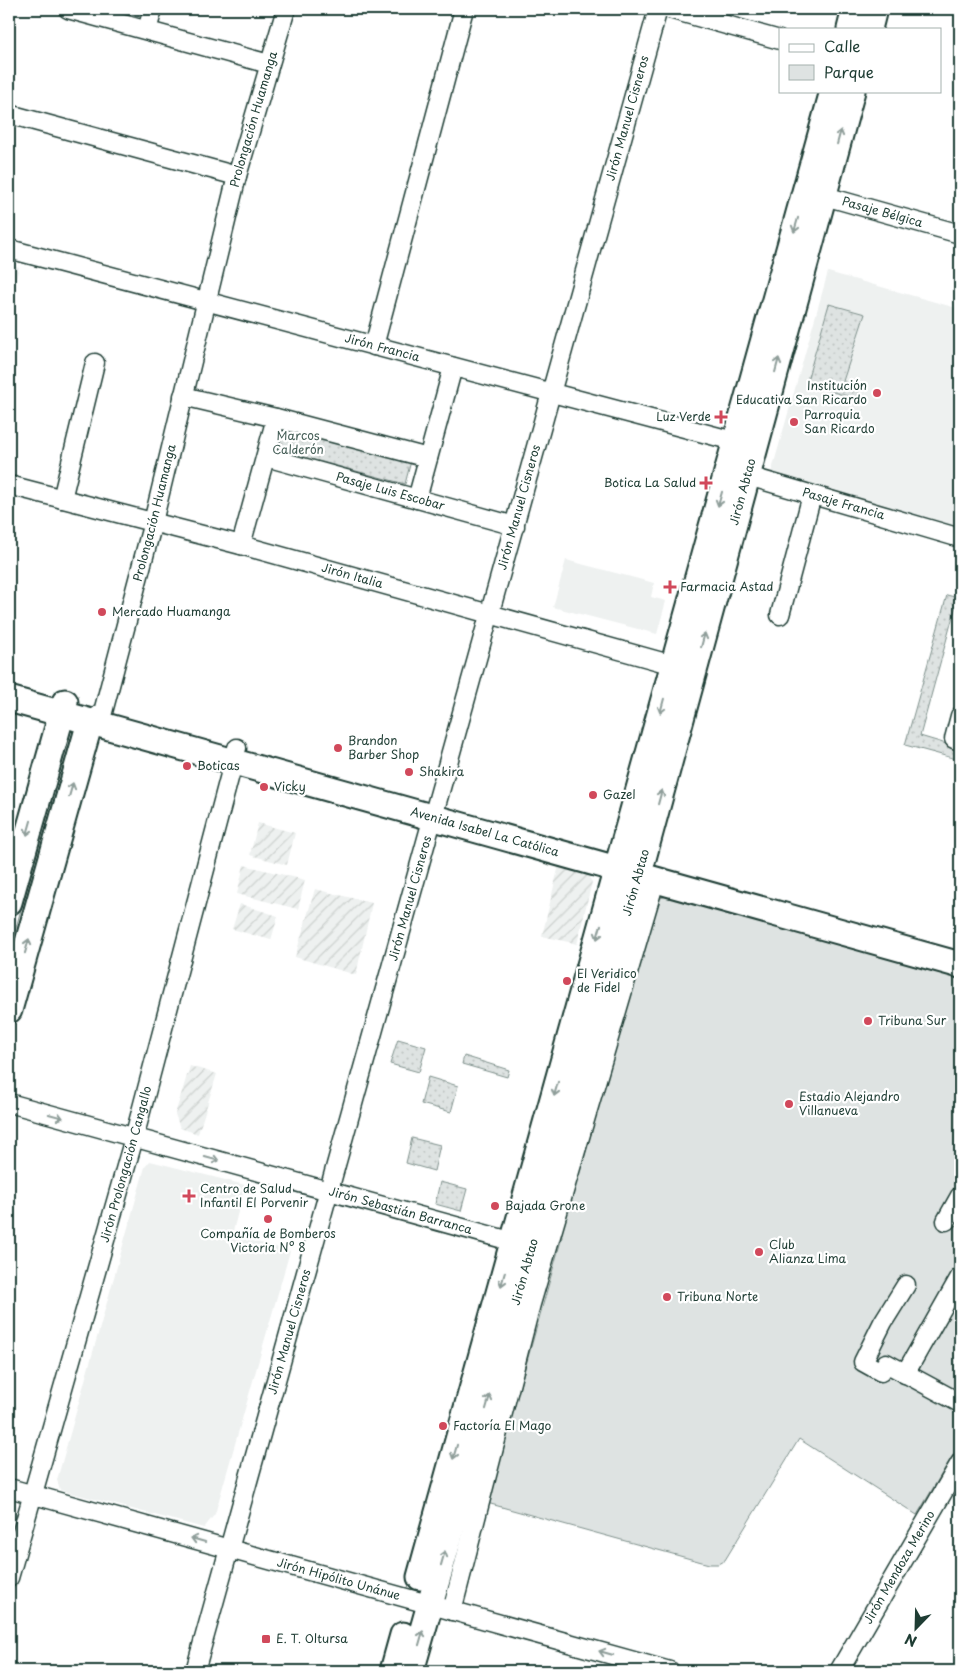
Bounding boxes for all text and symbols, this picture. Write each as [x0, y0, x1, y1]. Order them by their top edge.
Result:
legend [779, 28, 942, 92]
text: Calle [824, 34, 861, 57]
street label: Prolongación Huamanga [225, 48, 281, 189]
street label: Jirón Manuel Cisneros [601, 53, 653, 183]
text: Parque [824, 60, 874, 83]
one-way arrow [835, 130, 845, 146]
street label: Pasaje Bélgica [840, 191, 925, 231]
one-way arrow [791, 216, 800, 232]
street label: Jirón Francia [343, 328, 423, 366]
one-way arrow [773, 357, 783, 373]
place label: Institución Educativa San Ricardo [736, 376, 867, 408]
marker: Institución Educativa San Ricardo [871, 387, 883, 399]
place label: Parroquia San Ricardo [804, 405, 875, 437]
place label: Luz Verde [656, 407, 711, 425]
marker: Luz Verde [715, 411, 727, 423]
marker: Parroquia San Ricardo [788, 416, 800, 428]
park label: Marcos Calderón [272, 426, 324, 458]
street label: Prolongación Huamanga [128, 442, 180, 583]
street label: Jirón Manuel Cisneros [492, 442, 544, 572]
street label: Jirón Abtao [724, 456, 760, 527]
street label: Pasaje Luis Escobar [334, 467, 448, 514]
place label: Botica La Salud [604, 473, 696, 491]
marker: Botica La Salud [700, 477, 712, 489]
street label: Pasaje Francia [800, 482, 888, 524]
one-way arrow [714, 491, 724, 507]
street label: Jirón Italia [320, 558, 386, 592]
place label: Farmacia Astad [680, 577, 773, 595]
marker: Farmacia Astad [664, 581, 676, 593]
place label: Mercado Huamanga [112, 602, 231, 620]
marker: Mercado Huamanga [96, 606, 108, 618]
one-way arrow [698, 632, 708, 648]
one-way arrow [657, 698, 666, 714]
place label: Brandon Barber Shop [348, 731, 419, 763]
marker: Brandon Barber Shop [332, 742, 344, 754]
place label: Boticas [197, 756, 240, 774]
marker: Boticas [181, 760, 193, 772]
place label: Shakira [419, 762, 465, 780]
marker: Shakira [403, 766, 415, 778]
place label: Vicky [274, 777, 306, 795]
marker: Vicky [258, 781, 270, 793]
one-way arrow [67, 782, 77, 798]
place label: Gazel [603, 785, 636, 803]
marker: Gazel [587, 789, 599, 801]
one-way arrow [655, 789, 665, 805]
street label: Avenida Isabel La Católica [409, 802, 562, 861]
one-way arrow [24, 820, 34, 836]
street label: Jirón Manuel Cisneros [383, 833, 435, 963]
street label: Jirón Abtao [617, 847, 653, 918]
one-way arrow [594, 924, 604, 940]
one-way arrow [22, 938, 32, 954]
place label: El Veridico de Fidel [577, 964, 637, 996]
marker: El Veridico de Fidel [561, 975, 573, 987]
place label: Tribuna Sur [878, 1011, 947, 1029]
marker: Tribuna Sur [862, 1015, 874, 1027]
one-way arrow [551, 1080, 560, 1096]
street label: Jirón Prolongación Cangallo [95, 1083, 155, 1244]
place label: Estadio Alejandro Villanueva [799, 1087, 900, 1119]
marker: Estadio Alejandro Villanueva [783, 1098, 795, 1110]
one-way arrow [47, 1112, 63, 1122]
one-way arrow [204, 1155, 220, 1165]
place label: Centro de Salud Infantil El Porvenir [200, 1179, 309, 1211]
street label: Jirón Sebastián Barranca [327, 1181, 475, 1238]
marker: Centro de Salud Infantil El Porvenir [182, 1189, 196, 1203]
place label: Bajada Grone [505, 1196, 586, 1214]
marker: Bajada Grone [489, 1200, 501, 1212]
marker: Compañía de Bomberos Victoria Nº 8 [262, 1213, 274, 1225]
place label: Compañía de Bomberos Victoria Nº 8 [200, 1224, 336, 1256]
place label: Club Alianza Lima [769, 1235, 847, 1267]
street label: Jirón Abtao [506, 1236, 542, 1307]
marker: Club Alianza Lima [753, 1246, 765, 1258]
street label: Jirón Manuel Cisneros [262, 1266, 315, 1396]
one-way arrow [497, 1271, 507, 1287]
place label: Tribuna Norte [677, 1287, 758, 1305]
marker: Tribuna Norte [661, 1291, 673, 1303]
one-way arrow [484, 1394, 494, 1410]
place label: Factoría El Mago [453, 1416, 552, 1434]
marker: Factoría El Mago [437, 1420, 449, 1432]
one-way arrow [449, 1444, 459, 1460]
street label: Jirón Mendoza Merino [858, 1506, 939, 1627]
one-way arrow [190, 1535, 206, 1545]
one-way arrow [439, 1550, 449, 1566]
street label: Jirón Hipólito Unánue [275, 1553, 403, 1604]
north arrow [892, 1602, 942, 1652]
place label: E. T. Oltursa [276, 1629, 348, 1647]
text: N [902, 1629, 920, 1652]
one-way arrow [416, 1630, 426, 1646]
marker: E. T. Oltursa [260, 1633, 272, 1645]
one-way arrow [598, 1648, 614, 1658]

